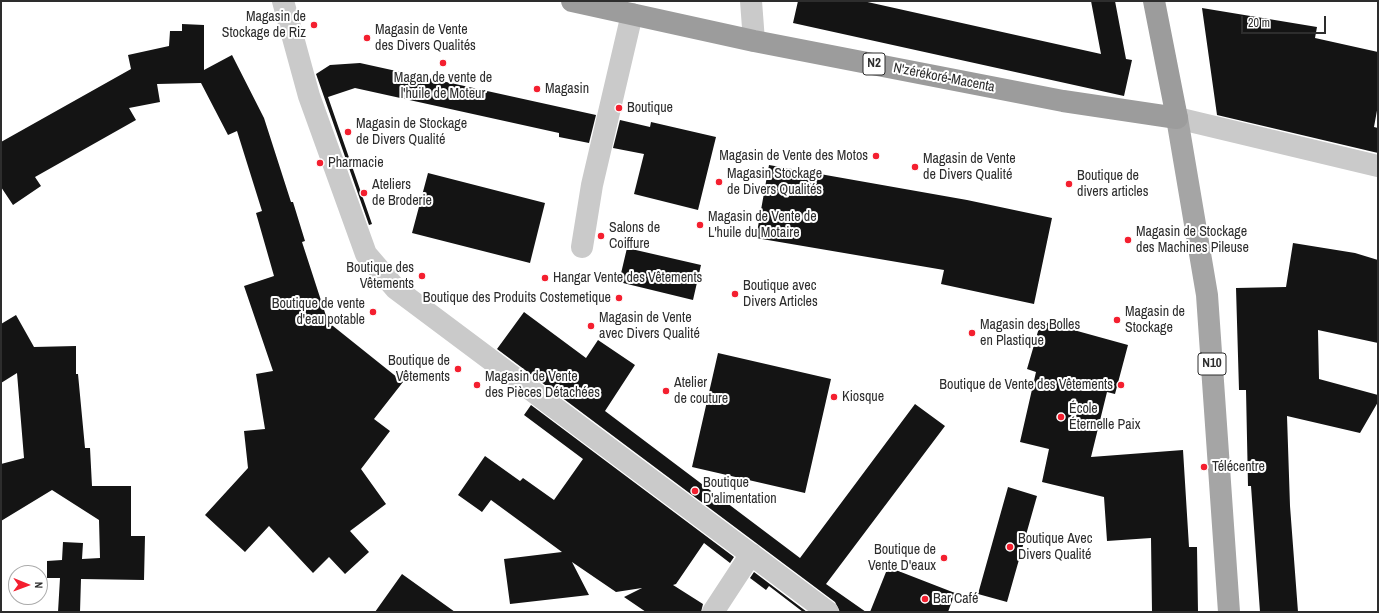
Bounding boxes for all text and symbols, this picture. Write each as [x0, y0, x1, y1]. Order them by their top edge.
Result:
scale bar [1243, 8, 1328, 34]
place label: Magasin de Stockage de Riz [222, 9, 306, 42]
text: 20 m [1248, 15, 1270, 31]
marker: Magasin de Stockage de Riz [309, 20, 319, 30]
place label: Magasin de Vente des Divers Qualités [375, 22, 476, 54]
marker: Magasin de Vente des Divers Qualités [362, 33, 372, 43]
road number: N2 [863, 53, 885, 75]
marker: Magan de vente de l'huile de Moteur [438, 58, 448, 68]
street label: N'zérékoré-Macenta [892, 60, 996, 96]
place label: Magan de vente de l'huile de Moteur [394, 70, 492, 102]
place label: Magasin [545, 81, 589, 97]
marker: Magasin [532, 84, 542, 94]
place label: Boutique [627, 100, 673, 116]
marker: Boutique [614, 103, 624, 113]
place label: Magasin de Stockage de Divers Qualité [356, 116, 467, 148]
marker: Magasin de Stockage de Divers Qualité [343, 127, 353, 137]
place label: Magasin de Vente des Motos [719, 148, 868, 164]
marker: Magasin de Vente des Motos [871, 151, 881, 161]
place label: Magasin de Vente de Divers Qualité [923, 151, 1016, 184]
place label: Pharmacie [328, 155, 384, 171]
marker: Pharmacie [315, 158, 325, 168]
marker: Magasin de Vente de Divers Qualité [910, 162, 920, 172]
place label: Magasin Stockage de Divers Qualités [727, 166, 822, 198]
place label: Boutique de divers articles [1077, 168, 1148, 200]
place label: Ateliers de Broderie [372, 177, 432, 210]
marker: Magasin Stockage de Divers Qualités [714, 177, 724, 187]
marker: Boutique de divers articles [1064, 179, 1074, 189]
marker: Ateliers de Broderie [359, 188, 369, 198]
place label: Magasin de Vente de L'huile du Motaire [708, 209, 817, 242]
place label: Salons de Coiffure [609, 220, 660, 252]
marker: Magasin de Vente de L'huile du Motaire [695, 220, 705, 230]
place label: Magasin de Stockage des Machines Pileuse [1136, 224, 1249, 256]
marker: Salons de Coiffure [596, 231, 606, 241]
marker: Magasin de Stockage des Machines Pileuse [1123, 235, 1133, 245]
place label: Boutique des Vêtements [346, 260, 414, 292]
place label: Hangar Vente des Vêtements [553, 270, 702, 286]
marker: Boutique des Vêtements [417, 271, 427, 281]
marker: Hangar Vente des Vêtements [540, 273, 550, 283]
place label: Boutique avec Divers Articles [743, 278, 818, 310]
marker: Boutique avec Divers Articles [730, 289, 740, 299]
place label: Boutique des Produits Costemetique [423, 290, 611, 306]
marker: Boutique des Produits Costemetique [614, 293, 624, 303]
place label: Boutique de vente d'eau potable [272, 296, 365, 328]
place label: Magasin de Stockage [1125, 304, 1185, 336]
marker: Boutique de vente d'eau potable [368, 307, 378, 317]
place label: Magasin de Vente avec Divers Qualité [599, 310, 700, 342]
marker: Magasin de Stockage [1112, 315, 1122, 325]
place label: Magasin des Bolles en Plastique [980, 317, 1080, 350]
marker: Magasin de Vente avec Divers Qualité [586, 321, 596, 331]
marker: Magasin des Bolles en Plastique [967, 328, 977, 338]
place label: Boutique de Vêtements [388, 353, 450, 386]
road number: N10 [1198, 353, 1226, 375]
marker: Boutique de Vêtements [453, 364, 463, 374]
place label: Magasin de Vente des Pièces Détachées [485, 369, 600, 402]
place label: Atelier de couture [674, 375, 728, 408]
place label: Boutique de Vente des Vêtements [939, 377, 1113, 393]
marker: Magasin de Vente des Pièces Détachées [472, 380, 482, 390]
marker: Boutique de Vente des Vêtements [1116, 380, 1126, 390]
marker: Atelier de couture [661, 386, 671, 396]
place label: Kiosque [842, 389, 884, 405]
marker: Kiosque [829, 392, 839, 402]
place label: École Éternelle Paix [1069, 401, 1140, 434]
marker: École Éternelle Paix [1056, 412, 1066, 422]
place label: Télécentre [1212, 459, 1265, 475]
marker: Télécentre [1199, 462, 1209, 472]
place label: Boutique D'alimentation [703, 475, 777, 508]
marker: Boutique D'alimentation [690, 486, 700, 496]
place label: Boutique Avec Divers Qualité [1018, 531, 1092, 564]
place label: Boutique de Vente D'eaux [868, 542, 936, 574]
marker: Boutique Avec Divers Qualité [1005, 542, 1015, 552]
marker: Boutique de Vente D'eaux [939, 553, 949, 563]
north arrow [8, 565, 48, 605]
text: N [32, 582, 46, 589]
place label: Bar Café [933, 591, 978, 607]
marker: Bar Café [920, 594, 930, 604]

